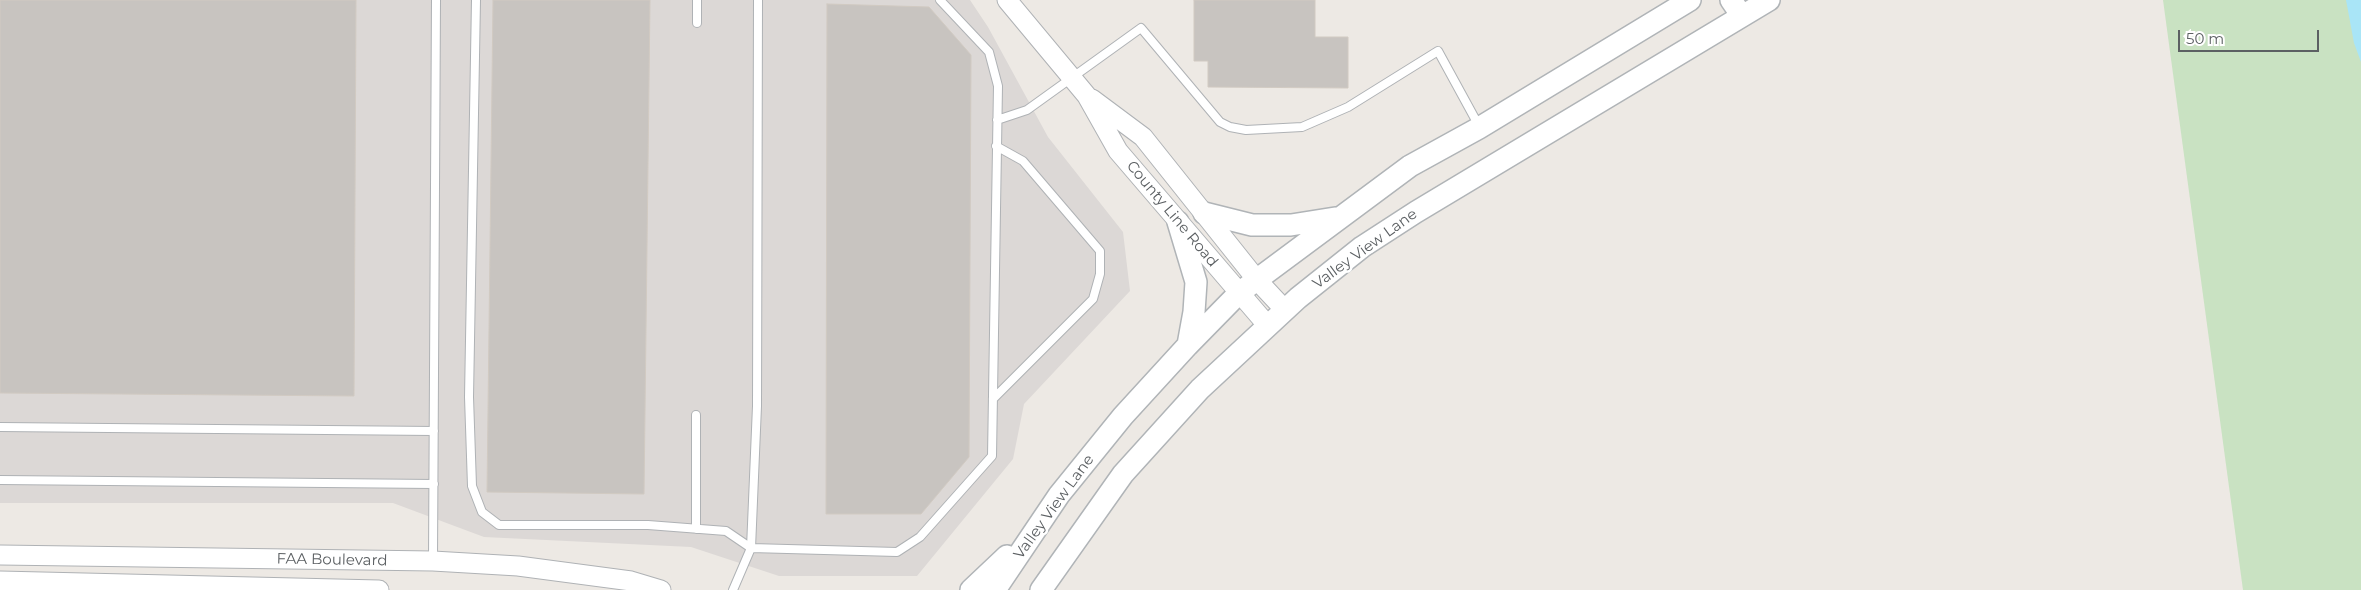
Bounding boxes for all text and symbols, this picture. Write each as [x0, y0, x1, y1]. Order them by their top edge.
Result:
scale bar [2181, 20, 2322, 52]
text: 50 m [2186, 29, 2224, 48]
street label: County Line Road [1122, 157, 1222, 271]
street label: Valley View Lane [1309, 205, 1421, 293]
street label: Valley View Lane [1010, 451, 1098, 563]
street label: FAA Boulevard [276, 550, 388, 570]

